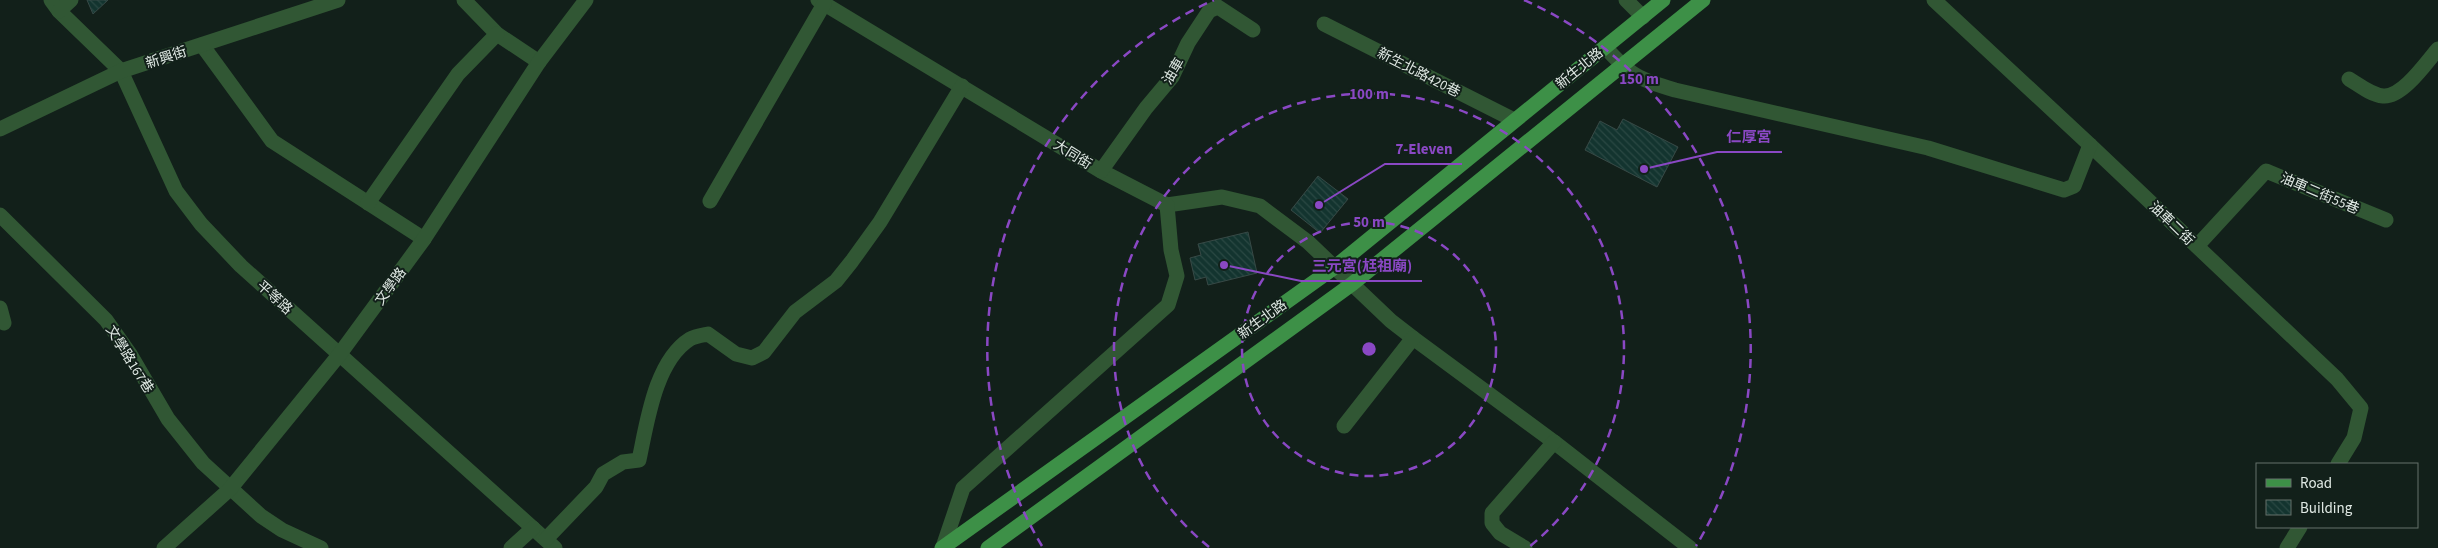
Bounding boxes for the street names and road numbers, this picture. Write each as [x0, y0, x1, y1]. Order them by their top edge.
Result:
street label: 新興街 [143, 42, 189, 74]
street label: 新生北路420巷 [1374, 43, 1464, 102]
street label: 新生北路 [1552, 43, 1608, 94]
street label: 油車 [1158, 54, 1190, 89]
street label: 大同街 [1049, 135, 1096, 174]
street label: 油車二街55巷 [2277, 168, 2362, 220]
street label: 油車二街 [2144, 197, 2198, 250]
street label: 文學路 [370, 264, 411, 309]
street label: 平等路 [252, 276, 297, 319]
street label: 新生北路 [1234, 295, 1291, 344]
street label: 文學路167巷 [100, 322, 158, 397]

